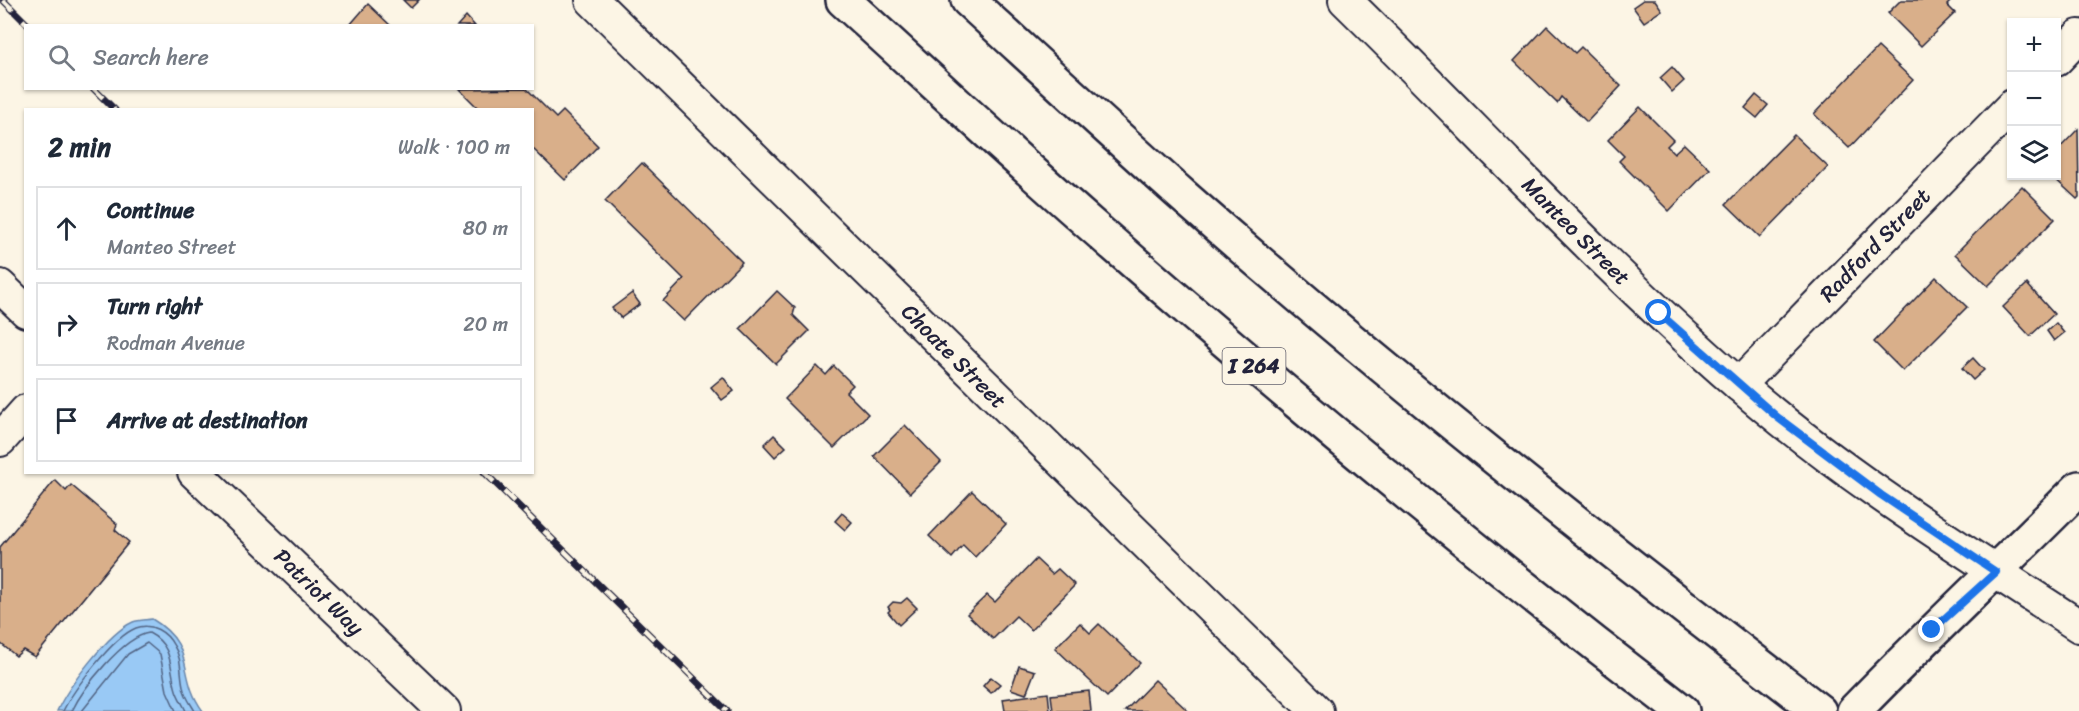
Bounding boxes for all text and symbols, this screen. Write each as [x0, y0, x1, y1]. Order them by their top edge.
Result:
map controls [2007, 18, 2061, 180]
button: + [2007, 18, 2061, 72]
search box [24, 24, 534, 90]
text: Search here [93, 38, 209, 77]
icon: search [45, 41, 78, 74]
button: − [2007, 72, 2061, 126]
text: 2 min [48, 124, 111, 170]
button: layers [2007, 126, 2061, 180]
text: Walk · 100 m [398, 130, 510, 165]
street label: Manteo Street [1512, 167, 1640, 295]
street label: Radford Street [1810, 178, 1941, 312]
text: Continue [107, 191, 195, 230]
text: 80 m [463, 211, 508, 246]
icon: ahead [50, 212, 83, 245]
text: Manteo Street [107, 230, 236, 265]
text: Turn right [107, 287, 202, 326]
street label: Choate Street [892, 294, 1017, 419]
route start [1645, 299, 1671, 325]
text: 20 m [463, 307, 508, 342]
icon: right [50, 308, 83, 341]
text: Rodman Avenue [107, 326, 245, 361]
road number: I 264 [1222, 348, 1286, 384]
text: Arrive at destination [107, 401, 308, 440]
icon: arrive [50, 404, 83, 437]
street label: Patriot Way [264, 538, 374, 646]
route end [1918, 616, 1944, 642]

